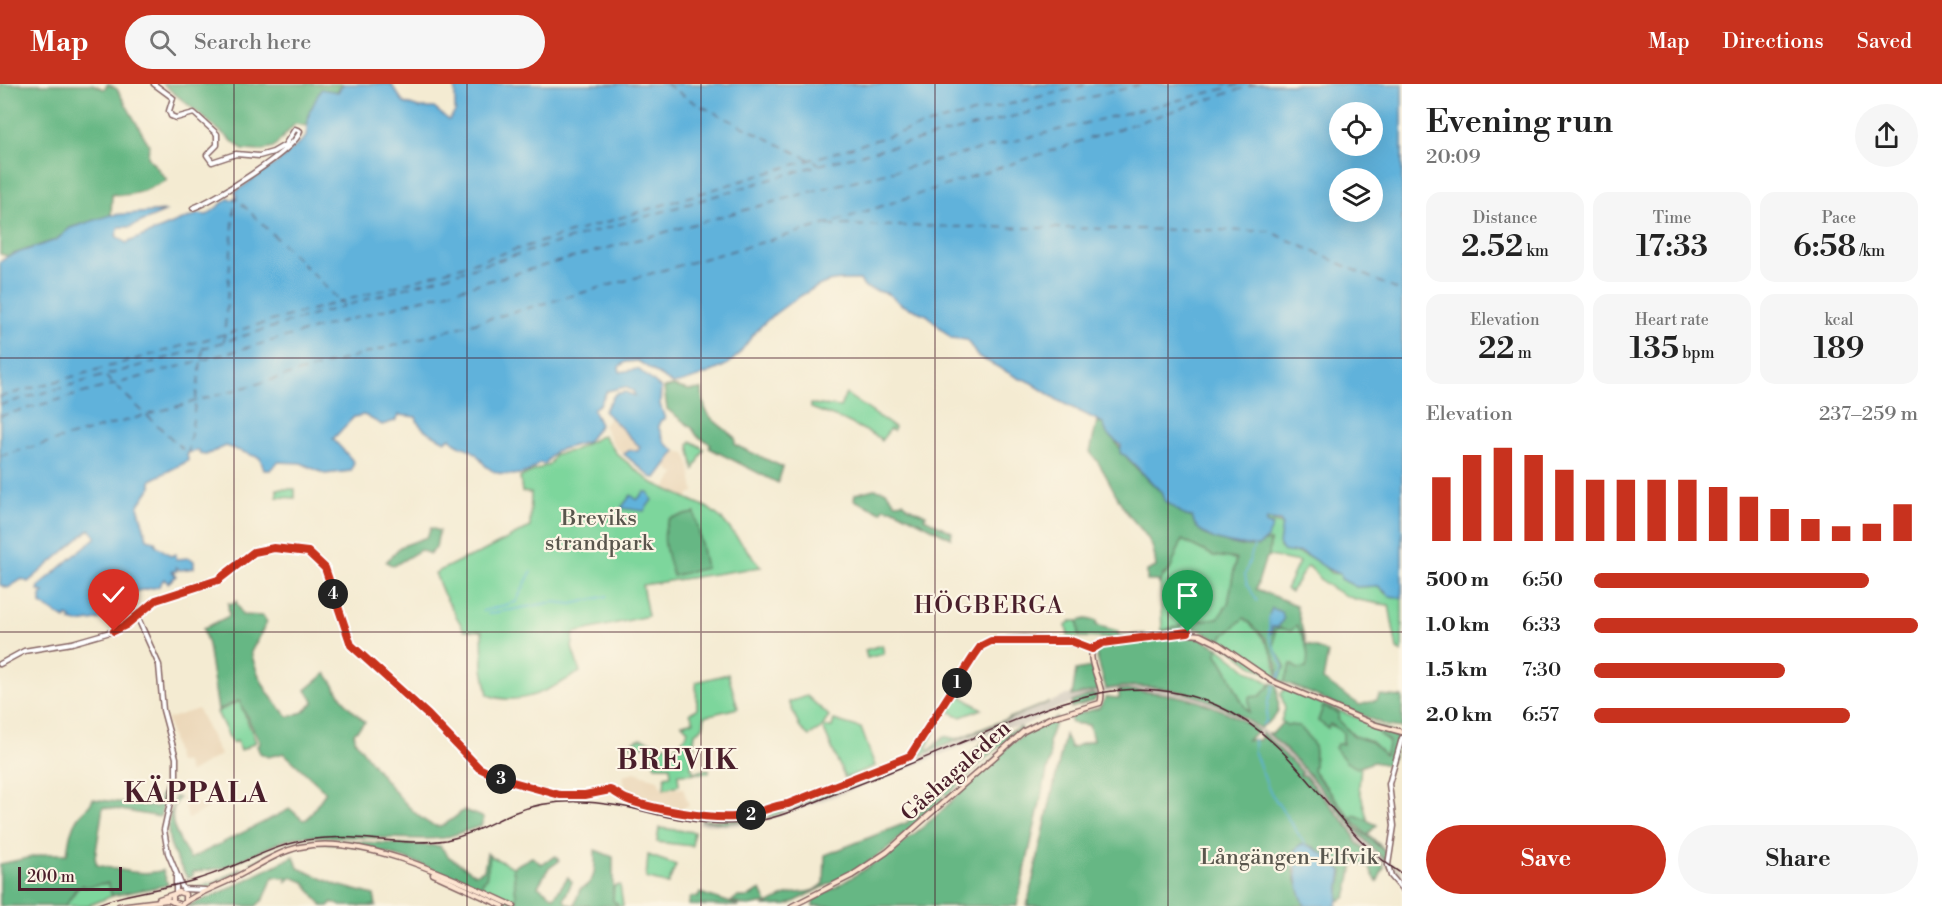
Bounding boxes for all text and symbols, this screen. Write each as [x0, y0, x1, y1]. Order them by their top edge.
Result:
search box [125, 15, 545, 69]
text: Map [30, 25, 89, 60]
icon: search [146, 26, 179, 59]
text: Search here [194, 29, 311, 56]
text: Map [1648, 29, 1690, 55]
text: Directions [1723, 29, 1824, 55]
text: Saved [1857, 29, 1912, 55]
map controls [1329, 102, 1383, 222]
button: locate [1329, 102, 1383, 156]
text: Evening run [1426, 102, 1613, 143]
button: share [1855, 104, 1918, 167]
text: 20:09 [1426, 145, 1481, 170]
button: layers [1329, 168, 1383, 222]
text: Distance [1473, 208, 1537, 228]
text: Time [1653, 208, 1691, 228]
text: Pace [1822, 208, 1856, 228]
text: 2.52 [1461, 228, 1523, 266]
text: 17:33 [1636, 228, 1708, 266]
text: 6:58 [1793, 228, 1856, 266]
text: km [1523, 241, 1549, 261]
text: /km [1856, 241, 1885, 261]
text: Elevation [1470, 310, 1540, 330]
text: Heart rate [1635, 310, 1709, 330]
text: kcal [1824, 310, 1854, 330]
text: 22 [1478, 330, 1515, 368]
text: 135 [1629, 330, 1679, 368]
text: 189 [1814, 330, 1864, 368]
text: m [1515, 343, 1532, 363]
text: bpm [1679, 343, 1715, 363]
text: Elevation [1426, 402, 1513, 427]
text: 237–259 m [1819, 402, 1918, 427]
park label: Breviks strandpark [545, 505, 655, 557]
text: 500 m [1426, 568, 1489, 593]
text: 6:50 [1522, 568, 1563, 593]
pin [88, 569, 139, 631]
pin [1162, 570, 1213, 632]
icon: check [97, 578, 130, 611]
pin: 4 [318, 579, 348, 609]
icon: arrive [1171, 579, 1204, 612]
text: 4 [328, 584, 338, 604]
district label: HÖGBERGA [914, 590, 1064, 621]
text: 1.0 km [1426, 613, 1490, 638]
text: 6:33 [1522, 613, 1561, 638]
text: 1.5 km [1426, 658, 1487, 683]
text: 7:30 [1522, 658, 1561, 683]
pin: 1 [942, 668, 972, 698]
text: 1 [953, 673, 961, 693]
text: 2.0 km [1426, 703, 1492, 728]
text: 6:57 [1522, 703, 1559, 728]
street label: Gåshagaleden [896, 715, 1016, 827]
district label: BREVIK [617, 743, 739, 778]
pin: 3 [486, 764, 516, 794]
text: 3 [496, 769, 506, 789]
district label: KÄPPALA [123, 774, 269, 811]
pin: 2 [736, 800, 766, 830]
text: 2 [746, 805, 756, 825]
button: Save [1426, 825, 1666, 894]
button: Share [1678, 825, 1918, 894]
park label: Långängen-Elfvik [1200, 844, 1379, 871]
scale bar [18, 864, 122, 892]
text: 200 m [27, 867, 75, 887]

